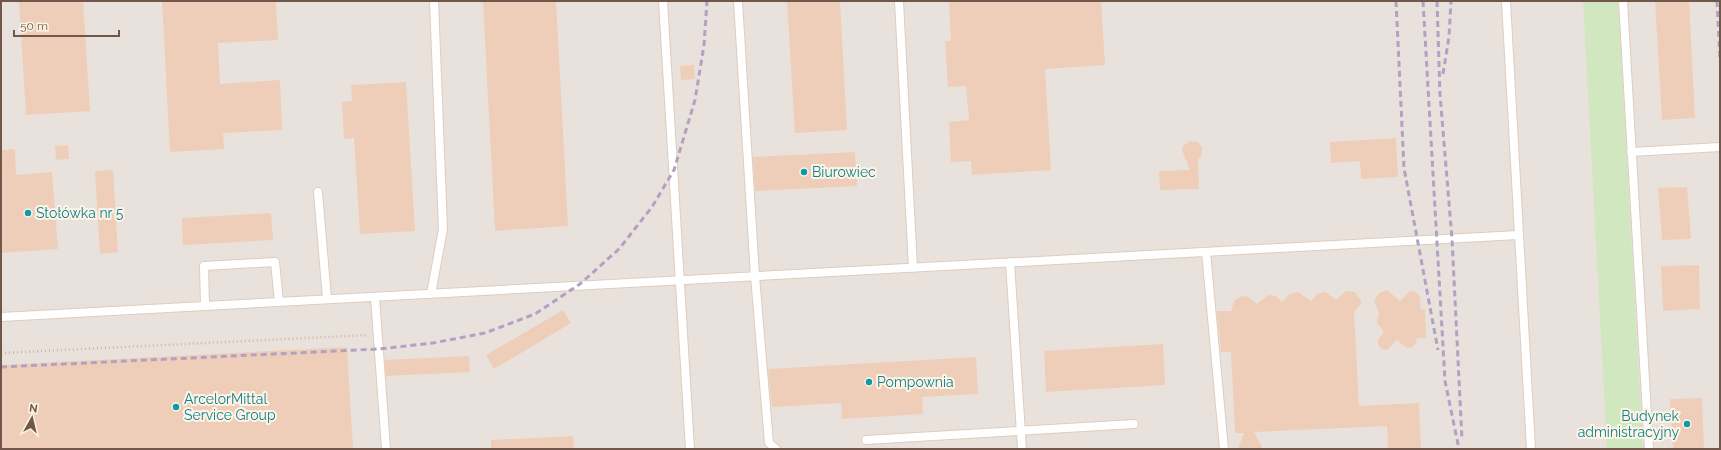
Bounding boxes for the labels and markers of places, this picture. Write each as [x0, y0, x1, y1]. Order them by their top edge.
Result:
place label: Biurowiec [812, 164, 876, 180]
marker: Biurowiec [799, 167, 809, 177]
place label: Stołówka nr 5 [36, 205, 124, 221]
marker: Stołówka nr 5 [23, 208, 33, 218]
place label: Pompownia [877, 374, 954, 390]
marker: Pompownia [864, 377, 874, 387]
place label: ArcelorMittal Service Group [184, 391, 276, 423]
marker: ArcelorMittal Service Group [171, 402, 181, 412]
place label: Budynek administracyjny [1578, 408, 1680, 440]
marker: Budynek administracyjny [1682, 419, 1692, 429]

